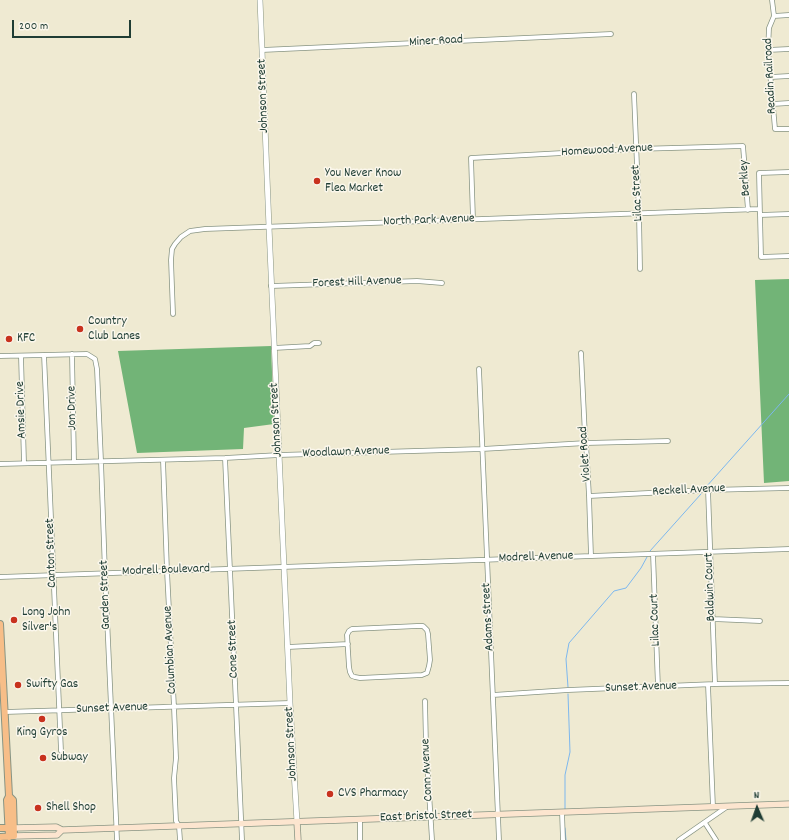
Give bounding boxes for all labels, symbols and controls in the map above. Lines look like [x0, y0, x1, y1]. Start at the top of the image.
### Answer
scale bar [14, 12, 133, 38]
text: 200 m [19, 18, 48, 35]
street label: Miner Road [409, 33, 463, 51]
street label: Readin Railroad [761, 37, 781, 115]
street label: Johnson Street [255, 59, 273, 133]
street label: Homewood Avenue [561, 141, 653, 161]
street label: Berkley [737, 159, 755, 197]
street label: Lilac Street [629, 164, 647, 222]
place label: You Never Know Flea Market [325, 166, 401, 197]
marker: You Never Know Flea Market [312, 176, 322, 186]
street label: North Park Avenue [383, 212, 475, 230]
street label: Forest Hill Avenue [312, 274, 402, 292]
place label: Country Club Lanes [88, 314, 140, 345]
marker: Country Club Lanes [75, 324, 85, 334]
place label: KFC [17, 331, 35, 347]
marker: KFC [4, 334, 14, 344]
street label: Amsie Drive [13, 381, 31, 439]
street label: Johnson Street [267, 382, 287, 458]
street label: Jon Drive [65, 386, 81, 430]
street label: Violet Road [576, 426, 596, 482]
street label: Woodlawn Avenue [302, 444, 390, 462]
street label: Reckell Avenue [652, 481, 726, 501]
street label: Canton Street [43, 518, 61, 588]
street label: Modrell Avenue [498, 549, 574, 567]
street label: Baldwin Court [702, 552, 720, 622]
street label: Garden Street [97, 560, 115, 630]
street label: Modrell Boulevard [122, 562, 210, 580]
street label: Adams Street [479, 583, 499, 651]
street label: Lilac Court [647, 593, 665, 647]
place label: Long John Silver's [22, 605, 70, 636]
street label: Columbian Avenue [161, 605, 181, 695]
marker: Long John Silver's [9, 615, 19, 625]
street label: Cone Street [225, 619, 243, 679]
place label: Swifty Gas [26, 677, 78, 693]
street label: Sunset Avenue [605, 679, 677, 697]
marker: Swifty Gas [13, 680, 23, 690]
street label: Sunset Avenue [76, 700, 148, 718]
street label: Johnson Street [282, 706, 302, 782]
marker: King Gyros [37, 714, 47, 724]
place label: King Gyros [17, 725, 67, 741]
street label: Conn Avenue [419, 738, 437, 802]
place label: Subway [51, 750, 88, 766]
marker: Subway [38, 753, 48, 763]
place label: CVS Pharmacy [338, 786, 408, 802]
north arrow [737, 788, 777, 828]
text: N [754, 788, 760, 804]
marker: CVS Pharmacy [325, 789, 335, 799]
place label: Shell Shop [46, 800, 96, 816]
marker: Shell Shop [33, 803, 43, 813]
street label: East Bristol Street [380, 808, 472, 826]

